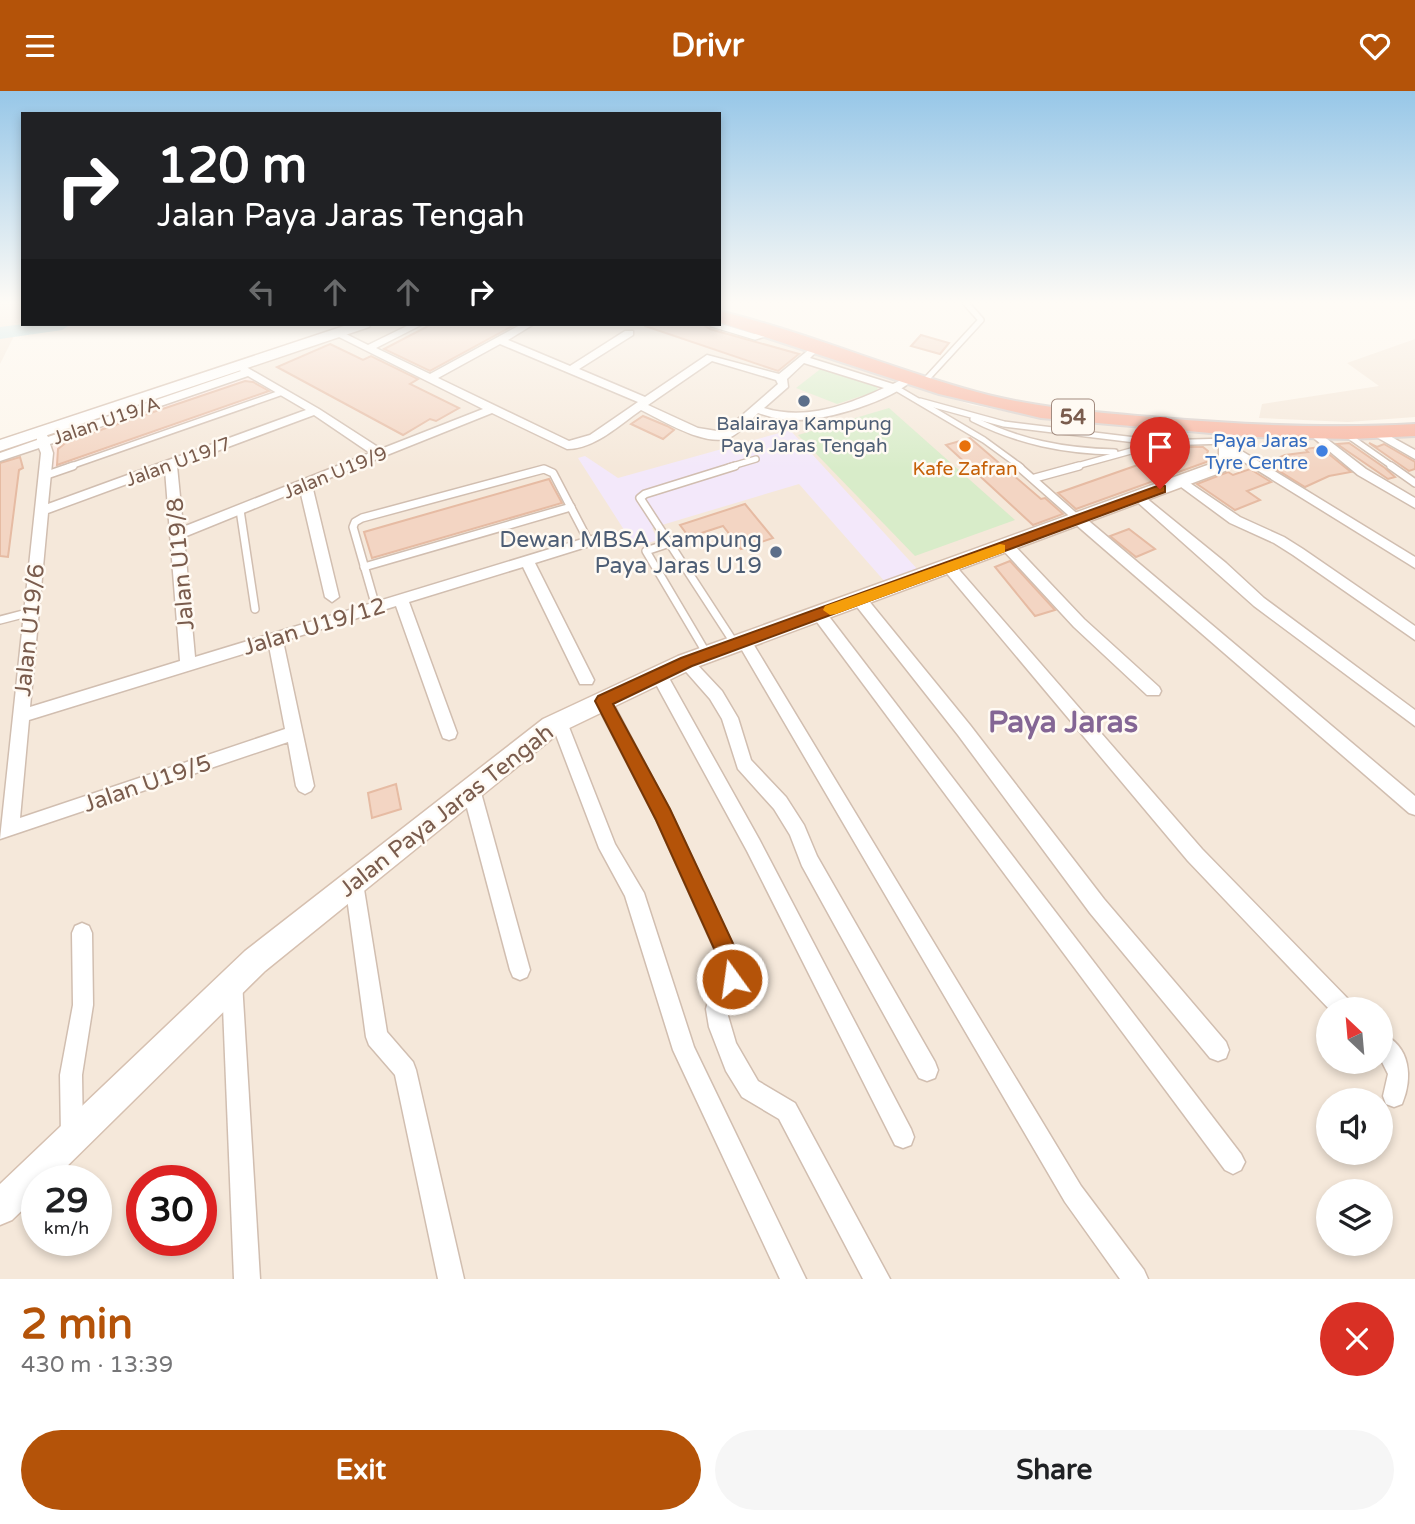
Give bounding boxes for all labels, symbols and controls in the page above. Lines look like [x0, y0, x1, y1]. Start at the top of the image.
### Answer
icon: menu [21, 27, 59, 65]
text: Drivr [671, 27, 744, 65]
icon: heart [1356, 27, 1394, 65]
text: 120 m [157, 137, 307, 196]
icon: right [42, 140, 133, 231]
text: Jalan Paya Jaras Tengah [157, 197, 525, 235]
icon: left [243, 273, 281, 311]
icon: ahead [316, 273, 354, 311]
icon: ahead [389, 273, 427, 311]
icon: right [462, 273, 500, 311]
street label: Jalan U19/A [50, 392, 163, 450]
marker: Balairaya Kampung Paya Jaras Tengah [796, 393, 812, 409]
road number: 54 [1052, 399, 1094, 435]
place label: Balairaya Kampung Paya Jaras Tengah [716, 413, 892, 457]
pin [1130, 417, 1190, 489]
icon: arrive [1141, 428, 1179, 466]
place label: Paya Jaras Tyre Centre [1205, 430, 1308, 474]
street label: Jalan U19/7 [123, 433, 234, 491]
marker: Kafe Zafran [957, 438, 973, 454]
street label: Jalan U19/9 [280, 442, 391, 504]
marker: Paya Jaras Tyre Centre [1314, 443, 1330, 459]
place label: Kafe Zafran [913, 458, 1017, 480]
street label: Jalan U19/8 [161, 497, 201, 631]
place label: Dewan MBSA Kampung Paya Jaras U19 [499, 526, 762, 580]
marker: Dewan MBSA Kampung Paya Jaras U19 [768, 544, 784, 560]
street label: Jalan U19/6 [9, 562, 51, 698]
street label: Jalan U19/12 [240, 592, 389, 662]
district label: Paya Jaras [988, 704, 1138, 741]
street label: Jalan Paya Jaras Tengah [334, 718, 559, 903]
street label: Jalan U19/5 [80, 749, 215, 819]
position arrow [695, 942, 769, 1016]
north arrow [1316, 997, 1393, 1075]
map controls [1316, 997, 1393, 1256]
button: sound [1316, 1088, 1393, 1165]
speed limit sign: 30 [126, 1165, 217, 1256]
button: layers [1316, 1179, 1393, 1256]
text: 29 [45, 1180, 88, 1222]
text: km/h [44, 1217, 89, 1239]
text: 2 min [21, 1299, 133, 1350]
button: close [1320, 1302, 1394, 1376]
text: 430 m · 13:39 [21, 1351, 173, 1379]
button: Exit [21, 1430, 701, 1510]
button: Share [715, 1430, 1394, 1510]

